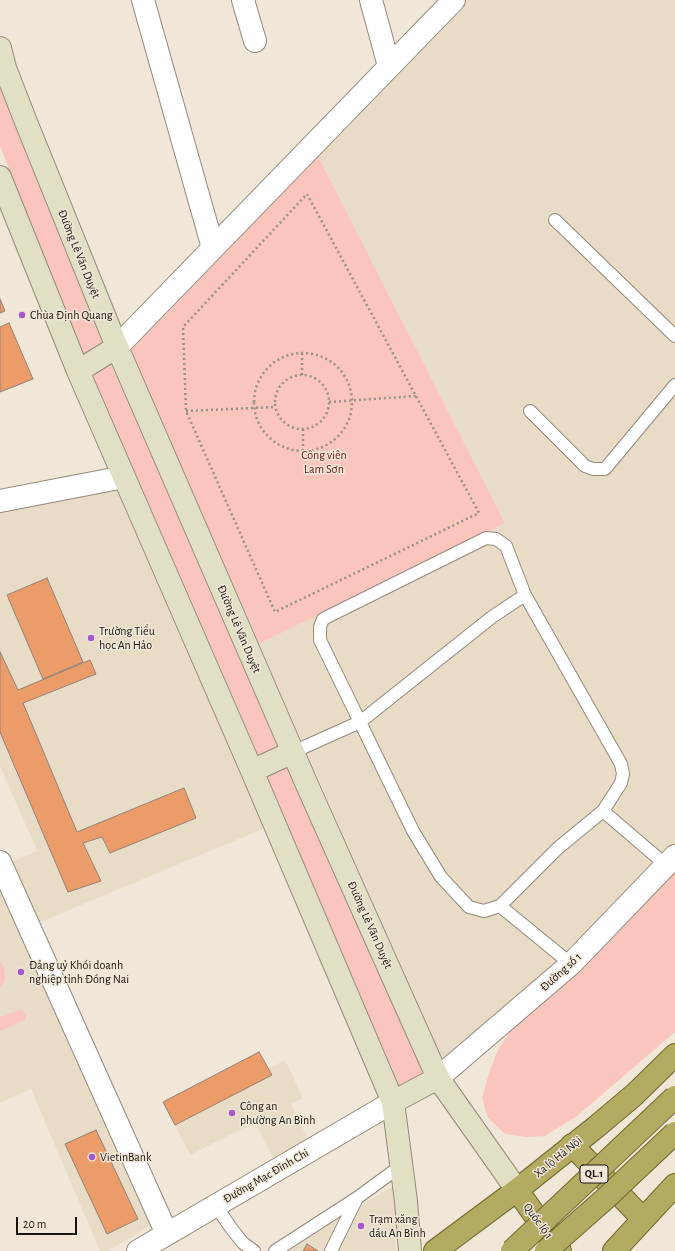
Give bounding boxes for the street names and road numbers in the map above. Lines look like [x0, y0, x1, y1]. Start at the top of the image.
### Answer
street label: Đường Lê Văn Duyệt [55, 208, 103, 300]
street label: Đường Lê Văn Duyệt [214, 583, 264, 675]
street label: Đường Lê Văn Duyệt [344, 879, 396, 971]
street label: Đường số 1 [537, 950, 585, 994]
street label: Xa lộ Hà Nội [531, 1133, 585, 1181]
street label: Đường Mạc Đĩnh Chi [221, 1146, 311, 1206]
road number: QL.1 [580, 1165, 608, 1183]
street label: Quốc lộ 1 [520, 1200, 556, 1242]

